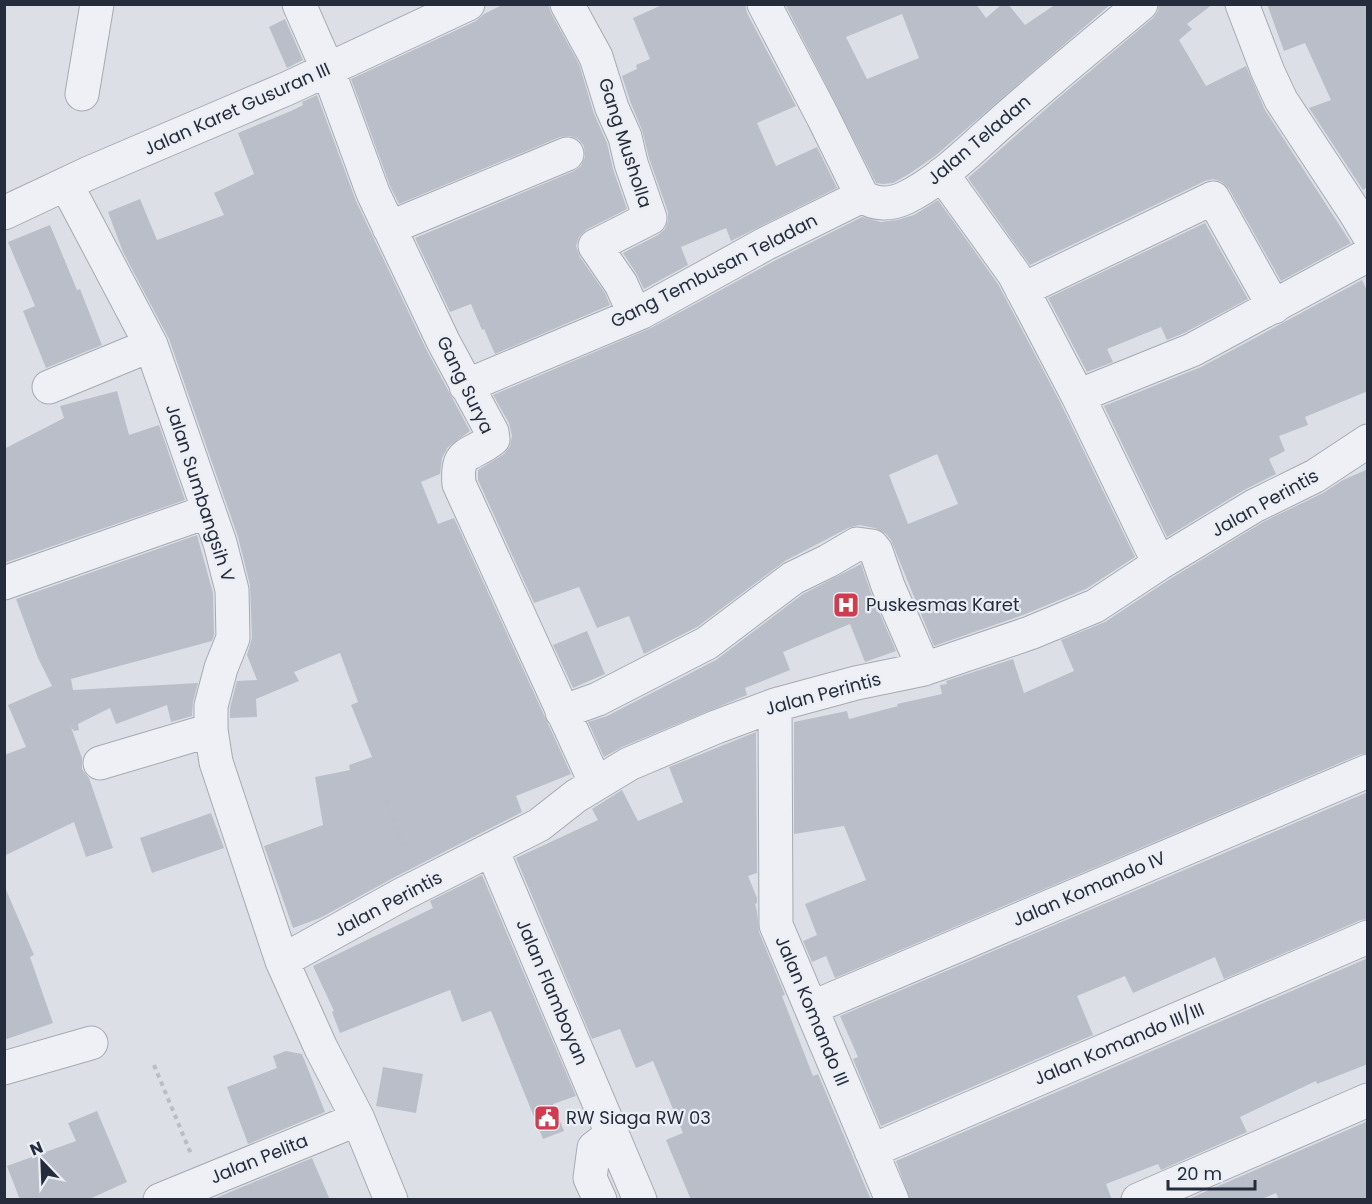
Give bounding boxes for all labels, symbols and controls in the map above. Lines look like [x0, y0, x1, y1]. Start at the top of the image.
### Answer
street label: Jalan Karet Gusuran III [140, 56, 334, 161]
street label: Gang Musholla [593, 75, 658, 211]
street label: Jalan Teladan [922, 89, 1036, 190]
street label: Gang Tembusan Teladan [606, 207, 821, 334]
street label: Gang Surya [431, 332, 500, 438]
street label: Jalan Sumbangsih V [160, 401, 241, 585]
street label: Jalan Perintis [1207, 463, 1323, 542]
hospital icon: Puskesmas Karet [831, 590, 861, 620]
place label: Puskesmas Karet [866, 592, 1019, 617]
street label: Jalan Perintis [762, 666, 884, 721]
street label: Jalan Komando IV [1008, 845, 1169, 932]
street label: Jalan Perintis [329, 865, 446, 943]
street label: Jalan Flamboyan [510, 915, 595, 1069]
street label: Jalan Komando III [770, 932, 855, 1090]
street label: Jalan Komando III/III [1030, 996, 1208, 1091]
public building icon: RW Siaga RW 03 [532, 1103, 562, 1133]
place label: RW Siaga RW 03 [566, 1105, 711, 1130]
street label: Jalan Pelita [206, 1128, 312, 1190]
north arrow [12, 1132, 72, 1192]
text: N [26, 1136, 46, 1162]
scale bar [1168, 1153, 1255, 1191]
text: 20 m [1177, 1161, 1222, 1186]

